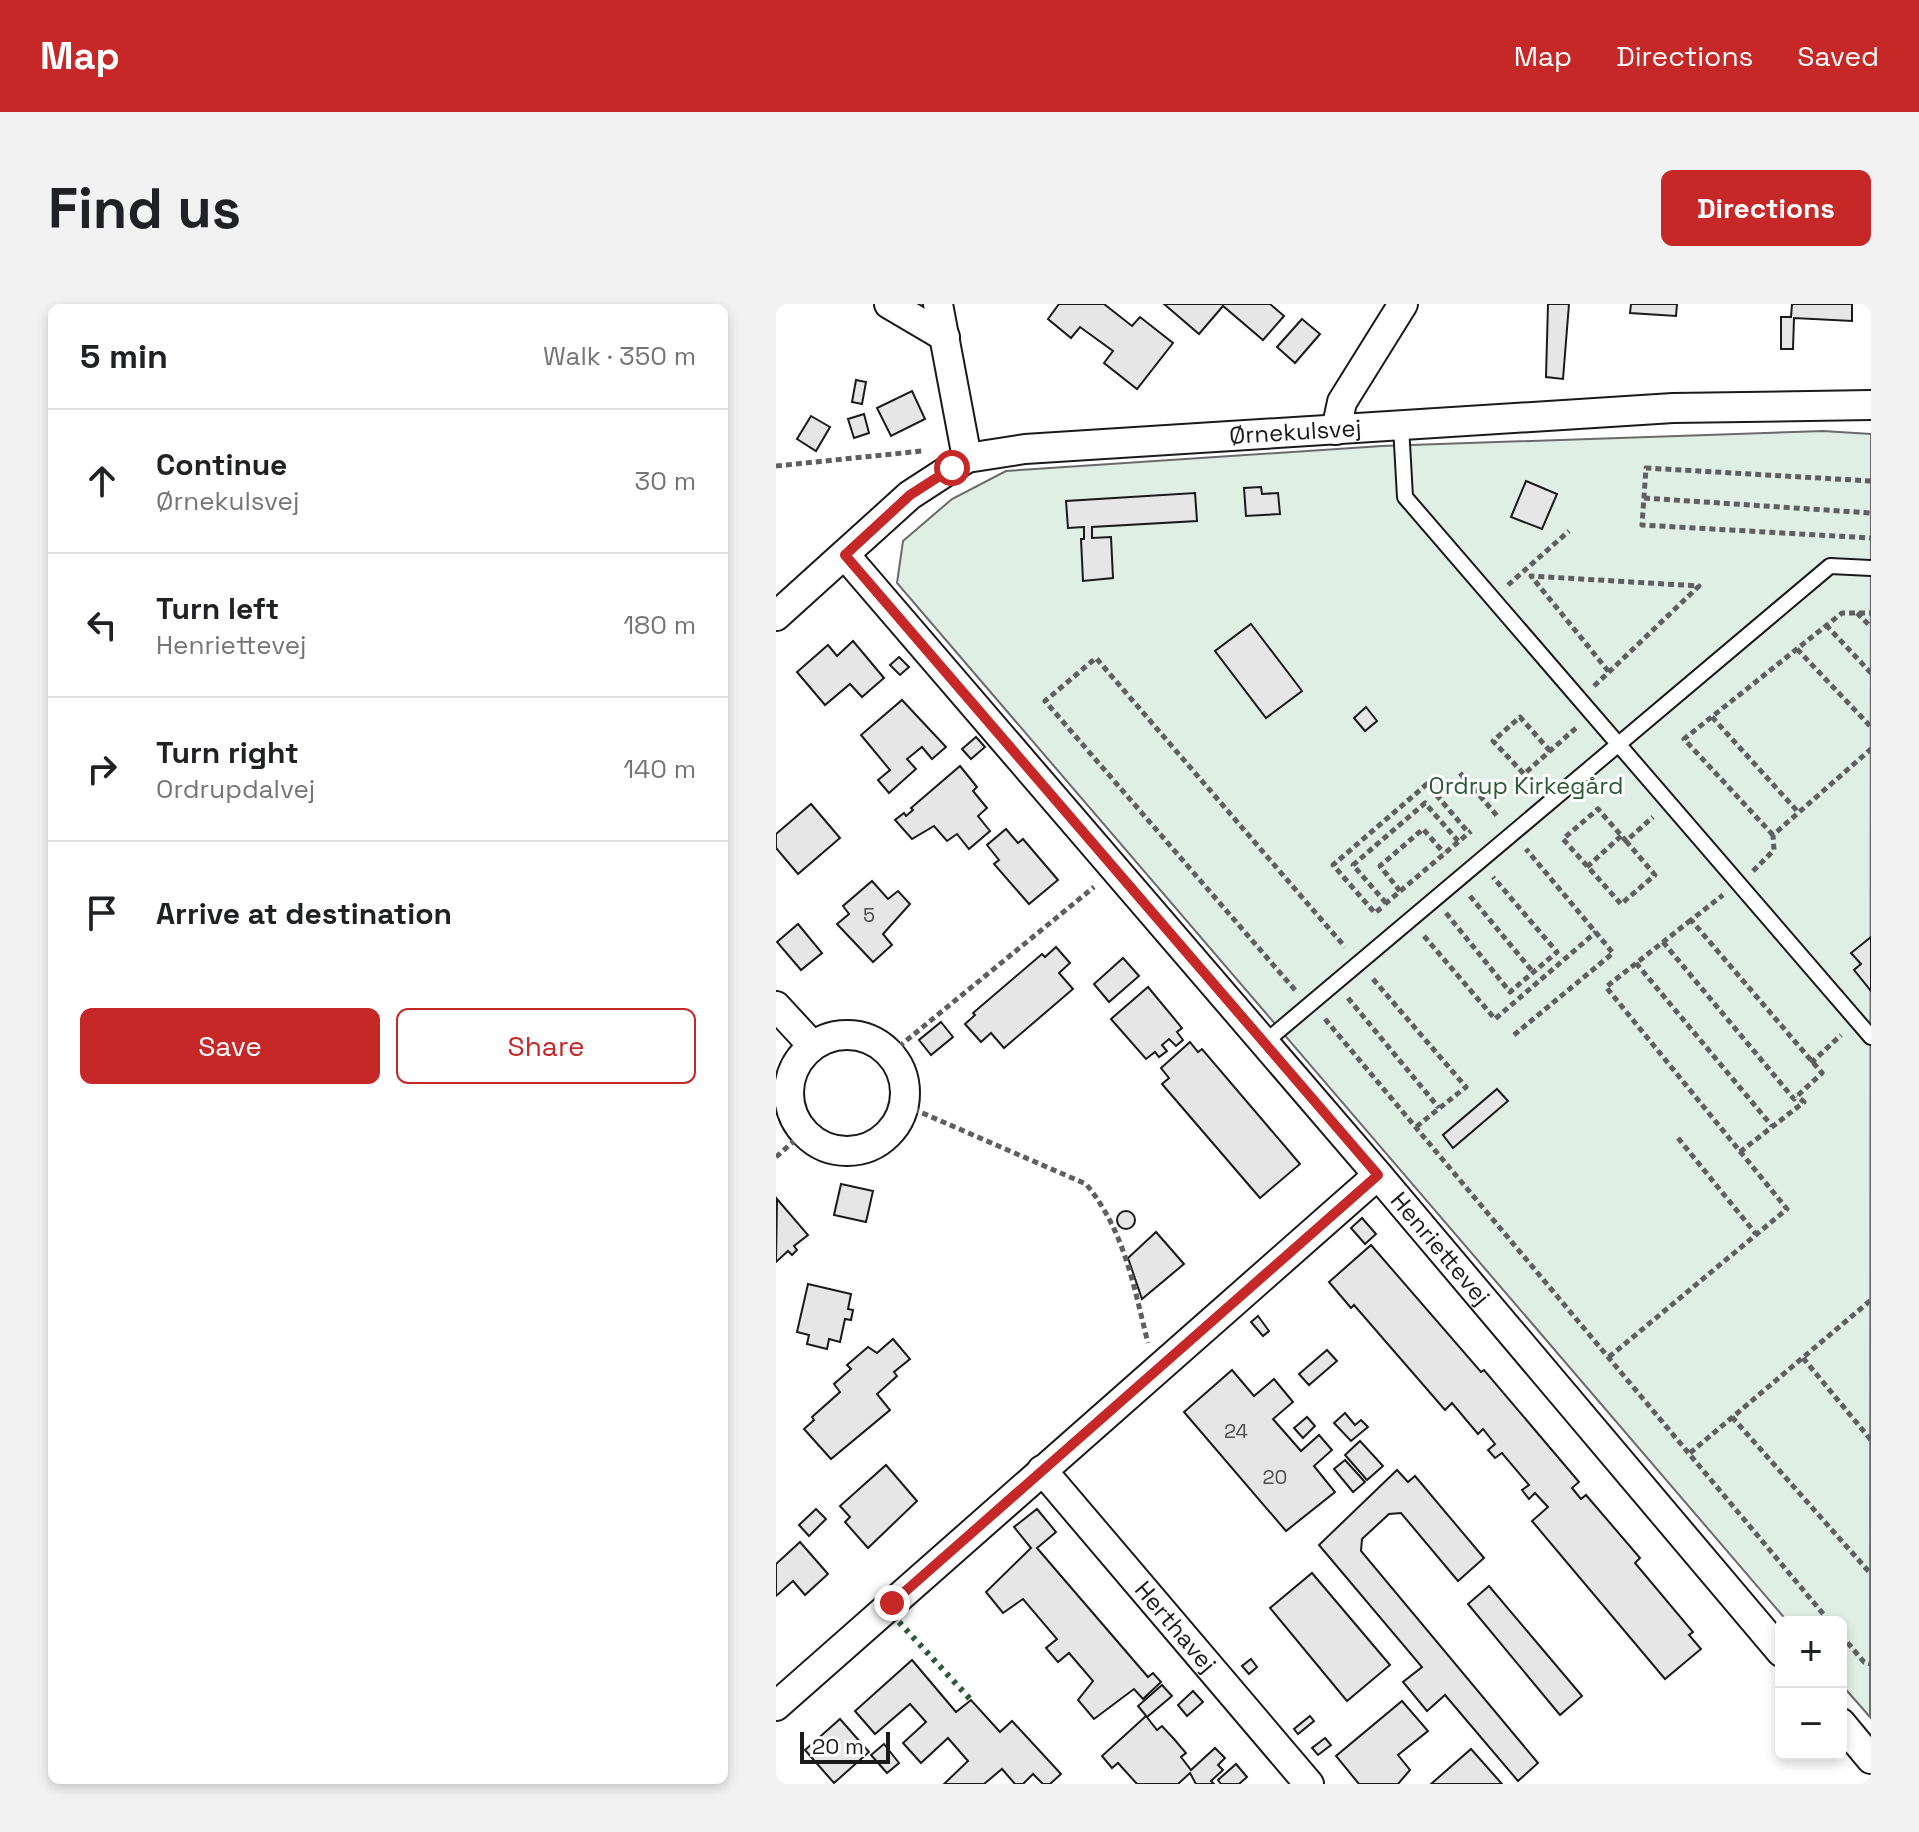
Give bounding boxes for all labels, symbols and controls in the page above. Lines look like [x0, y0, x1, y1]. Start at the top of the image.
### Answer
text: Map [40, 32, 120, 80]
text: Map [1514, 38, 1572, 74]
text: Directions [1616, 38, 1753, 74]
text: Saved [1797, 38, 1879, 74]
button: Directions [1661, 170, 1871, 246]
text: Find us [48, 173, 241, 244]
text: 5 min [80, 335, 168, 378]
text: Walk · 350 m [543, 339, 696, 373]
street label: Ørnekulsvej [1228, 412, 1362, 451]
text: Continue [156, 445, 287, 484]
route start [934, 450, 970, 486]
icon: ahead [80, 459, 124, 503]
text: 30 m [635, 464, 696, 498]
text: Ørnekulsvej [156, 484, 299, 518]
text: Turn left [156, 589, 279, 628]
icon: left [80, 603, 124, 647]
text: 180 m [623, 608, 696, 642]
text: Henriettevej [156, 628, 306, 662]
text: Turn right [156, 733, 299, 772]
icon: right [80, 747, 124, 791]
text: 140 m [623, 752, 696, 786]
park label: Ordrup Kirkegård [1429, 770, 1623, 801]
text: Ordrupdalvej [156, 772, 315, 806]
icon: arrive [80, 891, 124, 935]
text: Arrive at destination [156, 894, 452, 933]
house number: 5 [863, 902, 875, 928]
button: Save [80, 1008, 380, 1084]
button: Share [396, 1008, 696, 1084]
street label: Henriettevej [1384, 1185, 1497, 1311]
house number: 24 [1224, 1418, 1248, 1444]
house number: 20 [1263, 1464, 1287, 1490]
street label: Herthavej [1128, 1574, 1223, 1679]
route end [874, 1585, 910, 1621]
map controls [1775, 1616, 1847, 1760]
button: + [1775, 1616, 1847, 1688]
button: − [1775, 1688, 1847, 1760]
scale bar [800, 1728, 890, 1764]
text: 20 m [812, 1732, 864, 1760]

